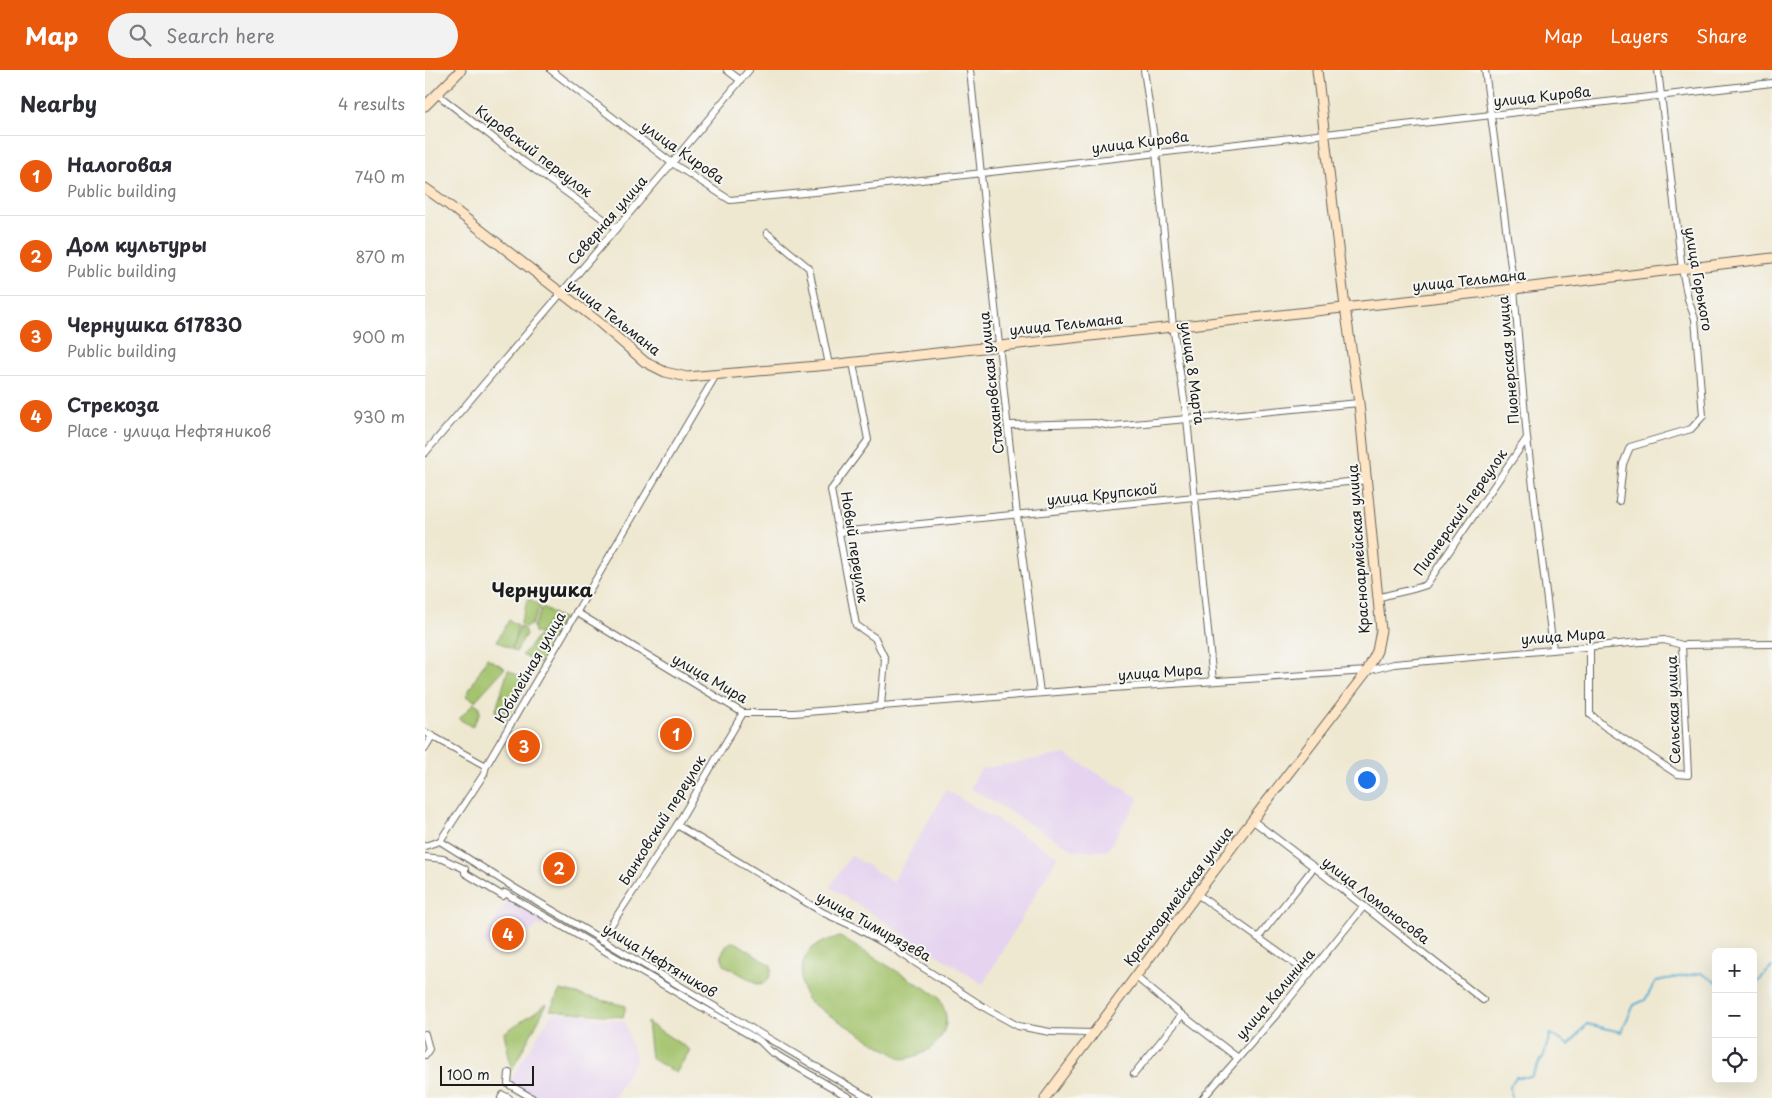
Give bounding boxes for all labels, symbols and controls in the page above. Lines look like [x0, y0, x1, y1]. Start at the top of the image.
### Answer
search box [108, 13, 458, 58]
text: Map [25, 17, 78, 53]
icon: search [126, 21, 154, 49]
text: Search here [166, 21, 275, 49]
text: Map [1544, 22, 1583, 49]
text: Layers [1611, 22, 1668, 49]
text: Share [1696, 22, 1747, 49]
street label: улица Кирова [1492, 80, 1592, 112]
text: Nearby [20, 87, 97, 119]
text: 4 results [338, 91, 405, 115]
street label: Кировский переулок [471, 100, 597, 202]
street label: улица Кирова [637, 115, 729, 189]
street label: улица Кирова [1090, 126, 1190, 158]
text: Налоговая [67, 150, 172, 178]
text: 1 [32, 164, 40, 188]
text: 740 m [355, 164, 405, 188]
street label: Северная улица [562, 170, 652, 269]
text: Public building [67, 178, 177, 202]
street label: улица Горького [1680, 225, 1719, 333]
text: Дом культуры [67, 230, 207, 258]
text: 2 [30, 244, 42, 268]
text: 870 m [356, 244, 405, 268]
text: Public building [67, 258, 177, 282]
street label: улица Тельмана [1411, 264, 1527, 296]
street label: улица Тельмана [563, 274, 665, 360]
street label: Пионерская улица [1492, 295, 1524, 425]
street label: улица Тельмана [1008, 308, 1124, 340]
text: Чернушка 617830 [67, 310, 242, 338]
street label: Стахановская улица [973, 311, 1009, 455]
street label: улица 8 Марта [1175, 320, 1211, 426]
text: 3 [31, 324, 41, 348]
text: 900 m [352, 324, 405, 348]
text: Public building [67, 338, 177, 362]
text: Стрекоза [67, 390, 159, 418]
text: 4 [31, 404, 41, 428]
text: 930 m [353, 404, 405, 428]
text: Place · улица Нефтяников [67, 418, 271, 442]
street label: Пионерский переулок [1408, 444, 1512, 580]
street label: Красноармейская улица [1342, 463, 1374, 634]
street label: улица Крупской [1046, 478, 1158, 510]
street label: Новый переулок [836, 490, 874, 605]
district label: Чернушка [491, 575, 593, 603]
street label: Юбилейная улица [489, 607, 571, 727]
street label: улица Мира [1520, 623, 1606, 649]
street label: улица Мира [668, 648, 752, 708]
street label: Сельская улица [1661, 655, 1685, 765]
street label: улица Мира [1117, 659, 1203, 685]
pin: 1 [660, 715, 692, 753]
pin: 3 [508, 727, 540, 765]
street label: Банковский переулок [613, 750, 711, 889]
your location [1354, 767, 1380, 793]
street label: Красноармейская улица [1118, 822, 1238, 970]
pin: 2 [543, 849, 575, 887]
street label: улица Ломоносова [1318, 851, 1435, 949]
street label: улица Тимирязева [813, 886, 935, 966]
pin: 4 [492, 915, 524, 953]
street label: улица Нефтяников [599, 918, 721, 1002]
street label: улица Калинина [1231, 944, 1320, 1044]
map controls [1712, 948, 1757, 1083]
button: + [1712, 948, 1757, 993]
button: − [1712, 993, 1757, 1038]
button: locate [1712, 1038, 1757, 1083]
scale bar [440, 1063, 534, 1086]
text: 100 m [447, 1064, 490, 1085]

